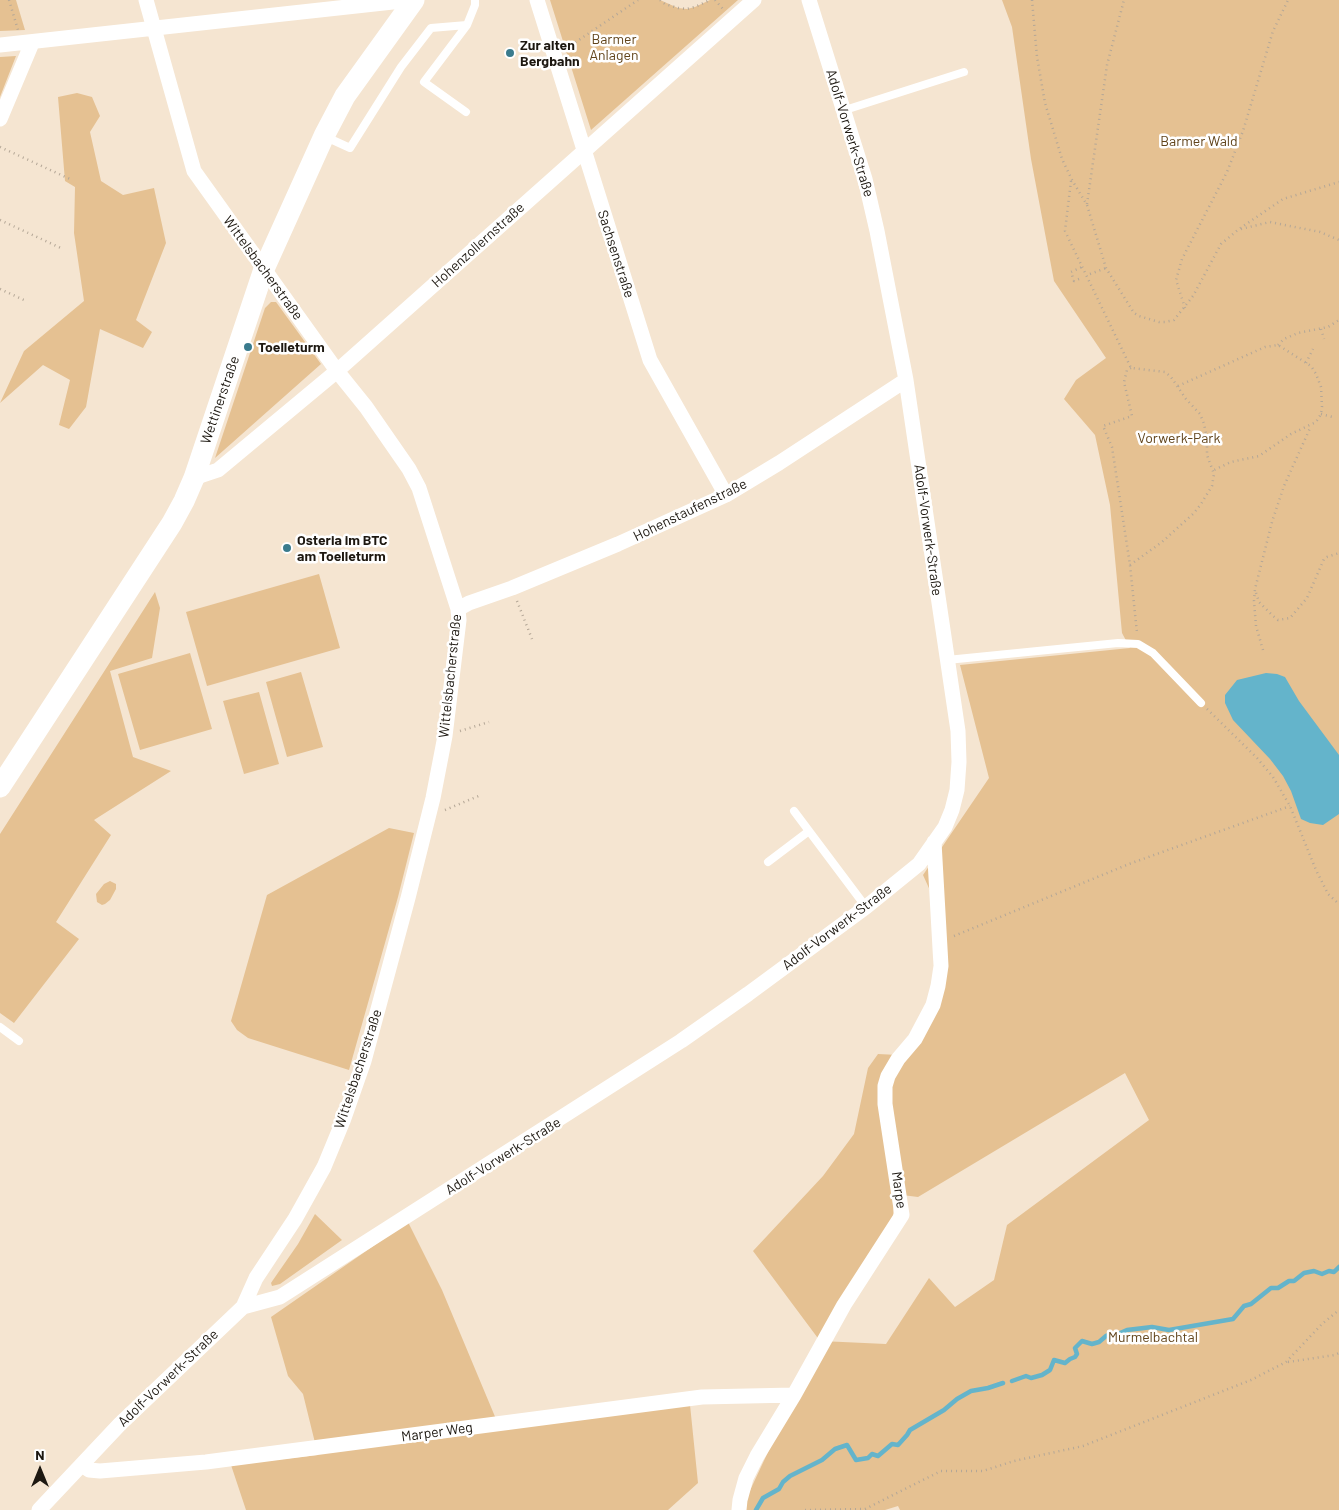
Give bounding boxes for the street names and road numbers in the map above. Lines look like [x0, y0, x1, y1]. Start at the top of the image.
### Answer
street label: Adolf-Vorwerk-Straße [823, 67, 877, 199]
street label: Hohenzollernstraße [428, 199, 528, 291]
street label: Sachsenstraße [594, 208, 638, 300]
street label: Wittelsbacherstraße [220, 213, 306, 323]
street label: Wettinerstraße [197, 354, 243, 446]
street label: Adolf-Vorwerk-Straße [910, 463, 946, 597]
street label: Hohenstaufenstraße [630, 475, 750, 545]
street label: Wittelsbacherstraße [435, 613, 465, 739]
street label: Adolf-Vorwerk-Straße [779, 880, 895, 974]
street label: Wittelsbacherstraße [331, 1007, 385, 1131]
street label: Adolf-Vorwerk-Straße [442, 1114, 564, 1198]
street label: Marpe [888, 1170, 910, 1210]
street label: Adolf-Vorwerk-Straße [114, 1326, 222, 1430]
street label: Marper Weg [400, 1419, 474, 1445]

